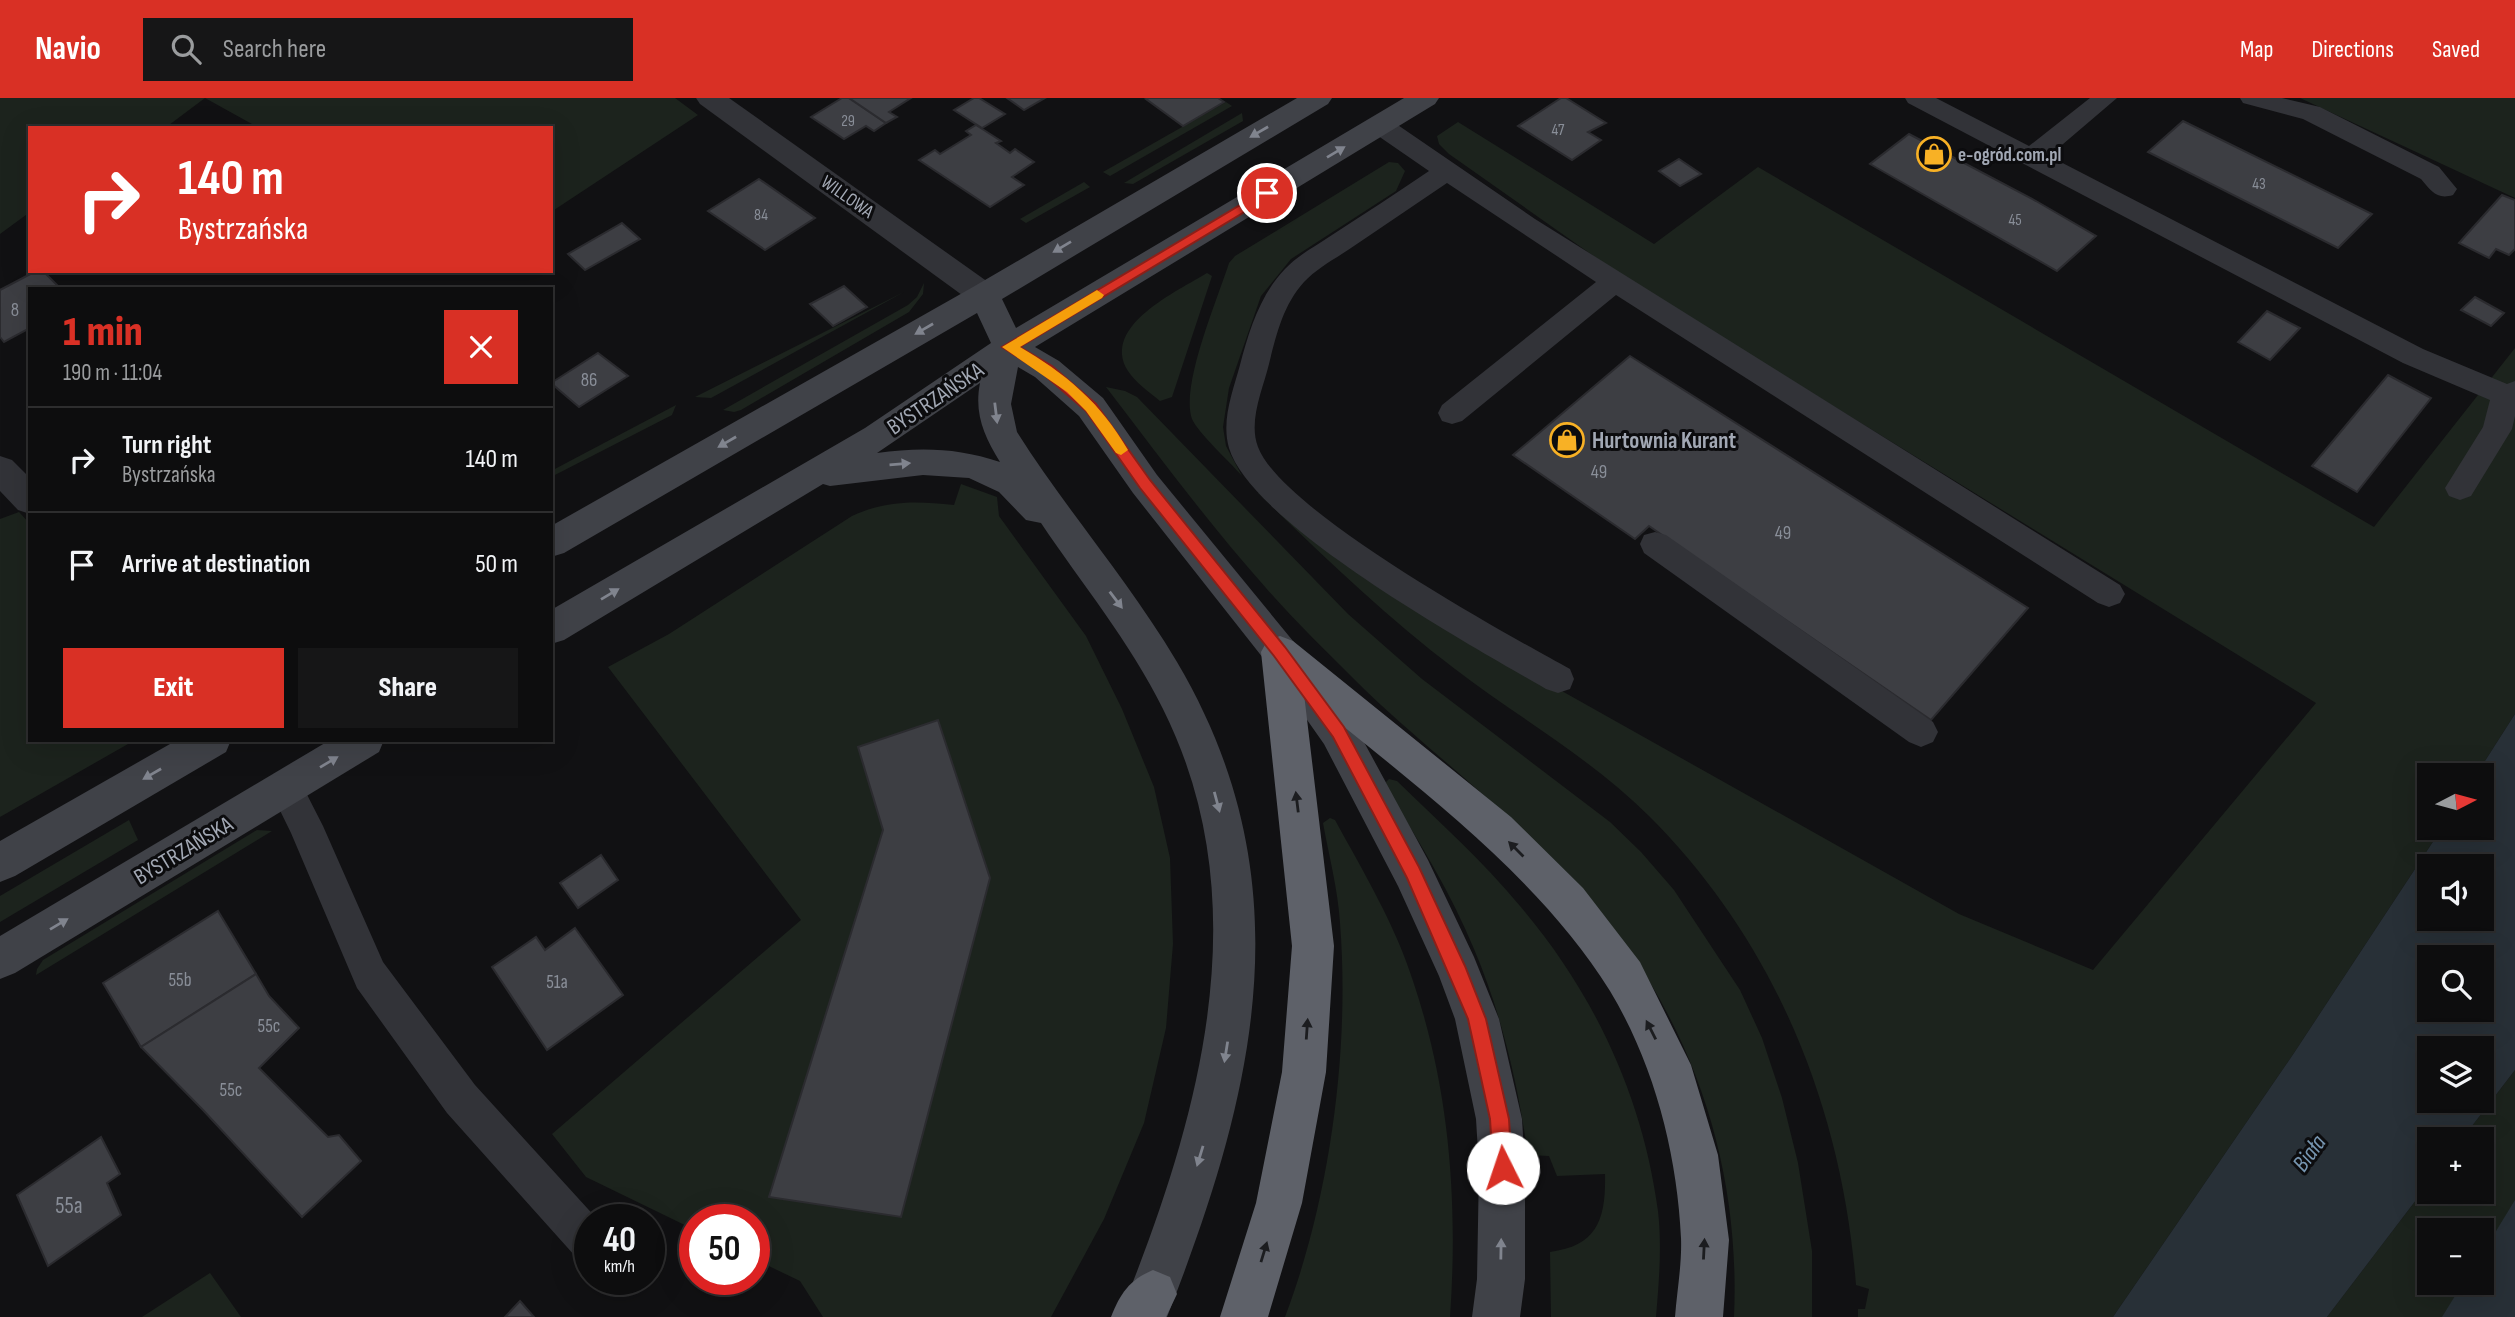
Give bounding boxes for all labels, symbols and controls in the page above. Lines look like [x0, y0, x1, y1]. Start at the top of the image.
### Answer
search box [143, 18, 633, 81]
text: Navio [35, 29, 101, 69]
icon: search [167, 30, 205, 68]
text: Search here [223, 34, 326, 65]
text: Map [2240, 35, 2273, 64]
text: Directions [2311, 35, 2394, 64]
text: Saved [2432, 35, 2480, 64]
house number: 29 [841, 112, 855, 131]
house number: 47 [1552, 121, 1565, 140]
one-way arrow [1249, 126, 1268, 139]
shop icon: e-ogród.com.pl [1915, 135, 1953, 173]
place label: e-ogród.com.pl [1958, 144, 2061, 167]
one-way arrow [1326, 145, 1345, 158]
text: 140 m [178, 150, 284, 209]
icon: right [63, 154, 154, 245]
pin [1237, 163, 1297, 223]
street label: WILLOWA [816, 171, 879, 224]
icon: arrive [1248, 174, 1286, 212]
house number: 43 [2252, 175, 2266, 194]
house number: 84 [754, 206, 768, 225]
text: Bystrzańska [178, 210, 308, 249]
house number: 45 [2008, 211, 2022, 230]
one-way arrow [1053, 241, 1072, 253]
house number: 8 [11, 299, 19, 322]
text: 1 min [63, 307, 143, 358]
button: close [444, 310, 518, 384]
one-way arrow [915, 323, 934, 335]
street label: BYSTRZAŃSKA [882, 356, 989, 441]
text: 190 m · 11:04 [63, 359, 162, 387]
house number: 86 [581, 369, 597, 392]
one-way arrow [990, 402, 1001, 424]
shop icon: Hurtownia Kurant [1548, 421, 1586, 459]
place label: Hurtownia Kurant [1592, 427, 1737, 455]
text: Turn right [122, 430, 211, 461]
one-way arrow [717, 436, 737, 448]
icon: right [63, 441, 101, 479]
text: 140 m [466, 444, 518, 475]
one-way arrow [889, 458, 911, 469]
text: Bystrzańska [122, 461, 216, 489]
house number: 49 [1591, 461, 1607, 484]
house number: 49 [1775, 522, 1791, 545]
icon: arrive [63, 546, 101, 584]
text: Arrive at destination [122, 549, 310, 580]
text: 50 m [475, 549, 518, 580]
one-way arrow [600, 588, 619, 600]
one-way arrow [1109, 591, 1123, 609]
button: Exit [63, 648, 284, 728]
button: Share [298, 648, 518, 728]
one-way arrow [319, 756, 338, 768]
north arrow [2417, 763, 2494, 840]
map controls [2417, 763, 2494, 1295]
one-way arrow [143, 768, 162, 781]
one-way arrow [1292, 791, 1303, 813]
one-way arrow [1212, 792, 1223, 814]
street label: BYSTRZAŃSKA [129, 810, 238, 891]
one-way arrow [1509, 841, 1525, 858]
button: sound [2417, 854, 2494, 931]
one-way arrow [49, 918, 68, 930]
button: search [2417, 945, 2494, 1022]
house number: 55b [168, 969, 192, 992]
house number: 51a [546, 971, 568, 994]
house number: 55c [258, 1015, 280, 1038]
one-way arrow [1302, 1018, 1313, 1040]
one-way arrow [1646, 1020, 1657, 1040]
button: layers [2417, 1036, 2494, 1113]
one-way arrow [1220, 1041, 1231, 1063]
house number: 55c [220, 1079, 242, 1102]
button: + [2417, 1127, 2494, 1204]
water label: Biała [2286, 1129, 2333, 1177]
position arrow [1466, 1131, 1540, 1205]
one-way arrow [1195, 1146, 1205, 1167]
house number: 55a [55, 1192, 83, 1220]
speed limit sign: 50 [679, 1204, 770, 1295]
button: − [2417, 1218, 2494, 1295]
text: 40 [603, 1219, 636, 1262]
one-way arrow [1496, 1238, 1507, 1260]
one-way arrow [1699, 1238, 1710, 1260]
one-way arrow [1259, 1241, 1269, 1262]
text: km/h [604, 1256, 635, 1277]

